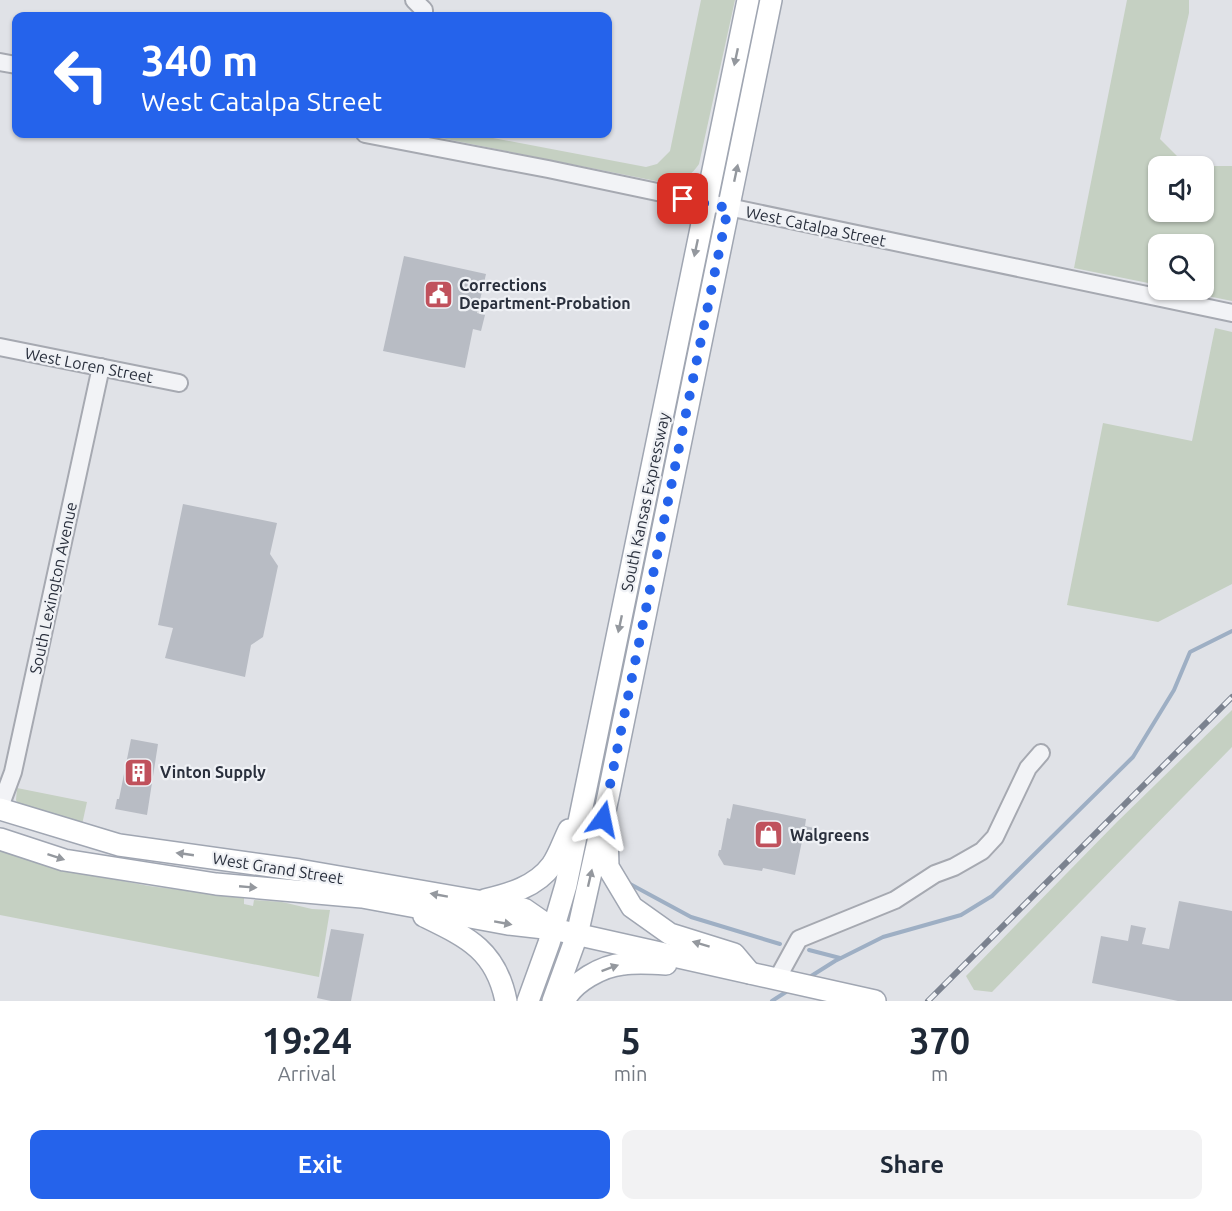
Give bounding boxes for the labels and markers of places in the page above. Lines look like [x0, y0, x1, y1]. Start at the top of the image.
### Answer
pin [657, 173, 708, 224]
place label: Corrections Department-Probation [459, 276, 631, 312]
public building icon: Corrections Department-Probation [422, 278, 454, 310]
building icon: Vinton Supply [123, 756, 155, 788]
place label: Vinton Supply [160, 763, 266, 781]
shop icon: Walgreens [753, 819, 785, 851]
place label: Walgreens [790, 826, 869, 844]

